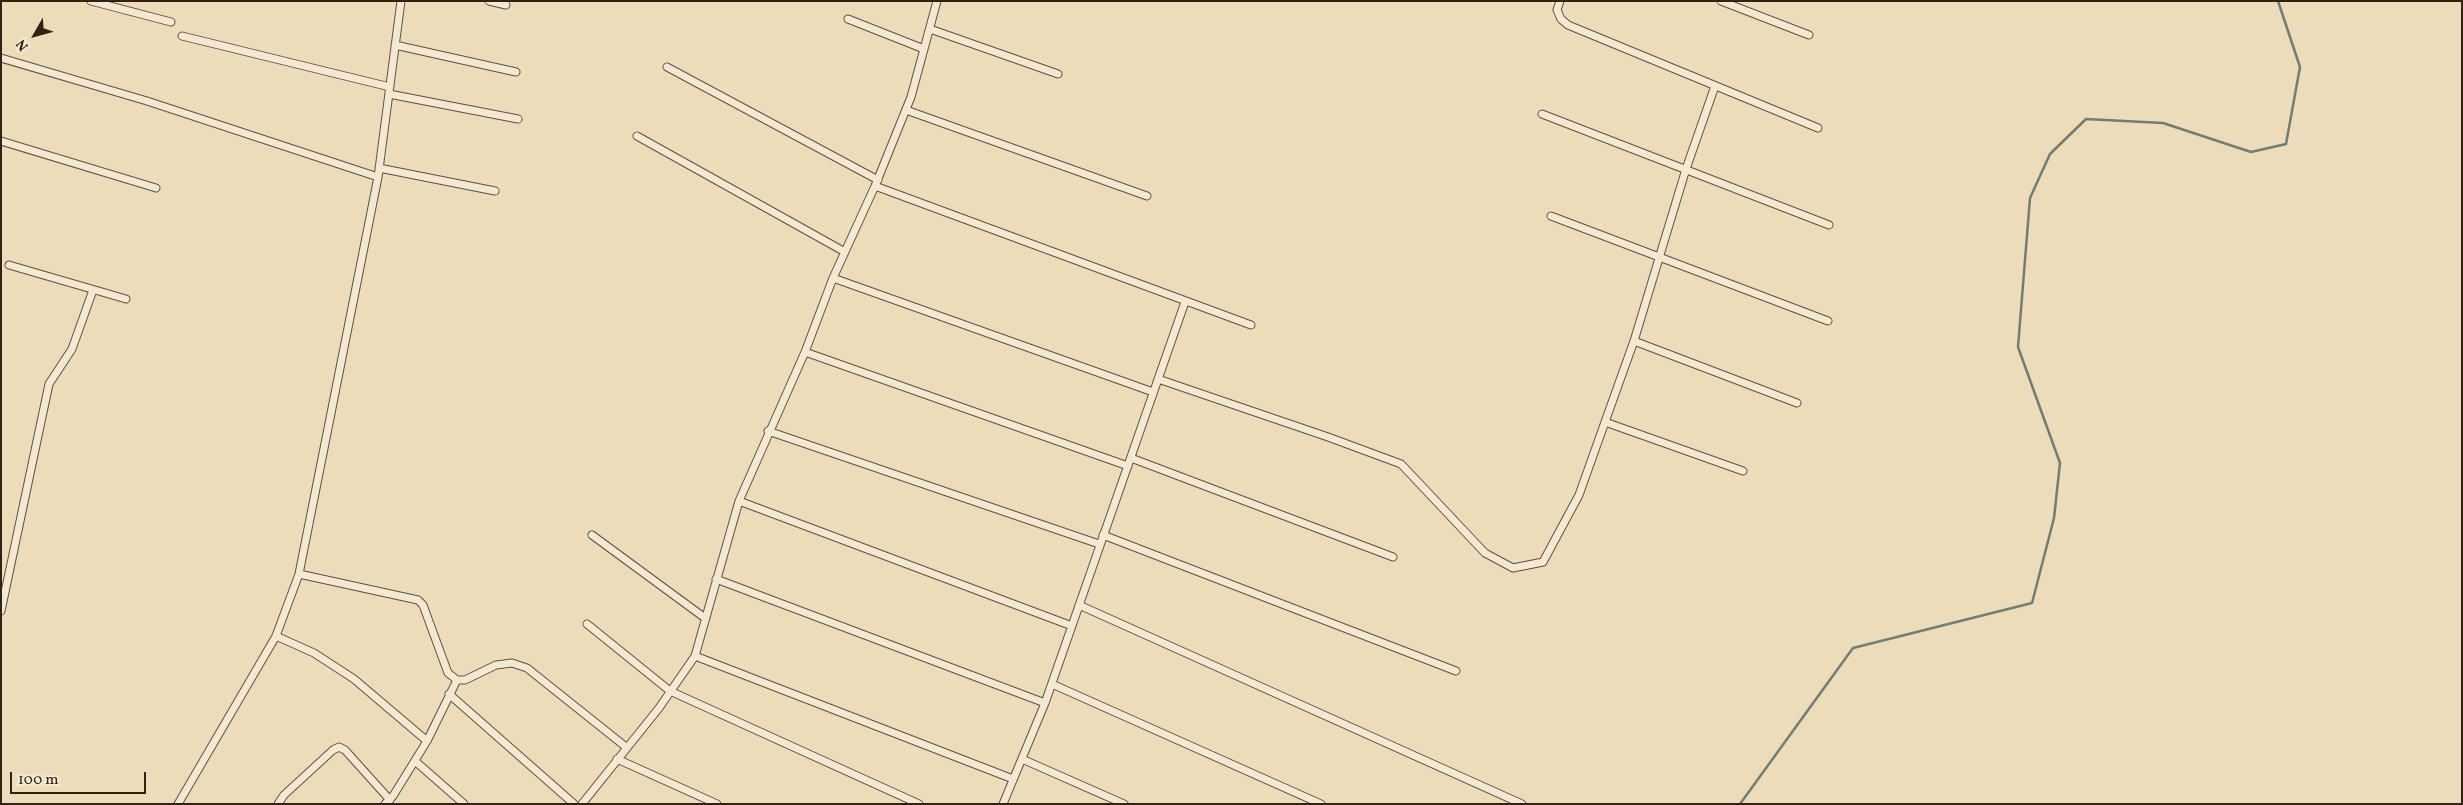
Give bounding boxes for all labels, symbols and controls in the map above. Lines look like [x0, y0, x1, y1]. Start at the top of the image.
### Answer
north arrow [10, 10, 60, 60]
text: N [12, 35, 33, 54]
scale bar [12, 762, 149, 794]
text: 100 m [18, 770, 58, 791]

